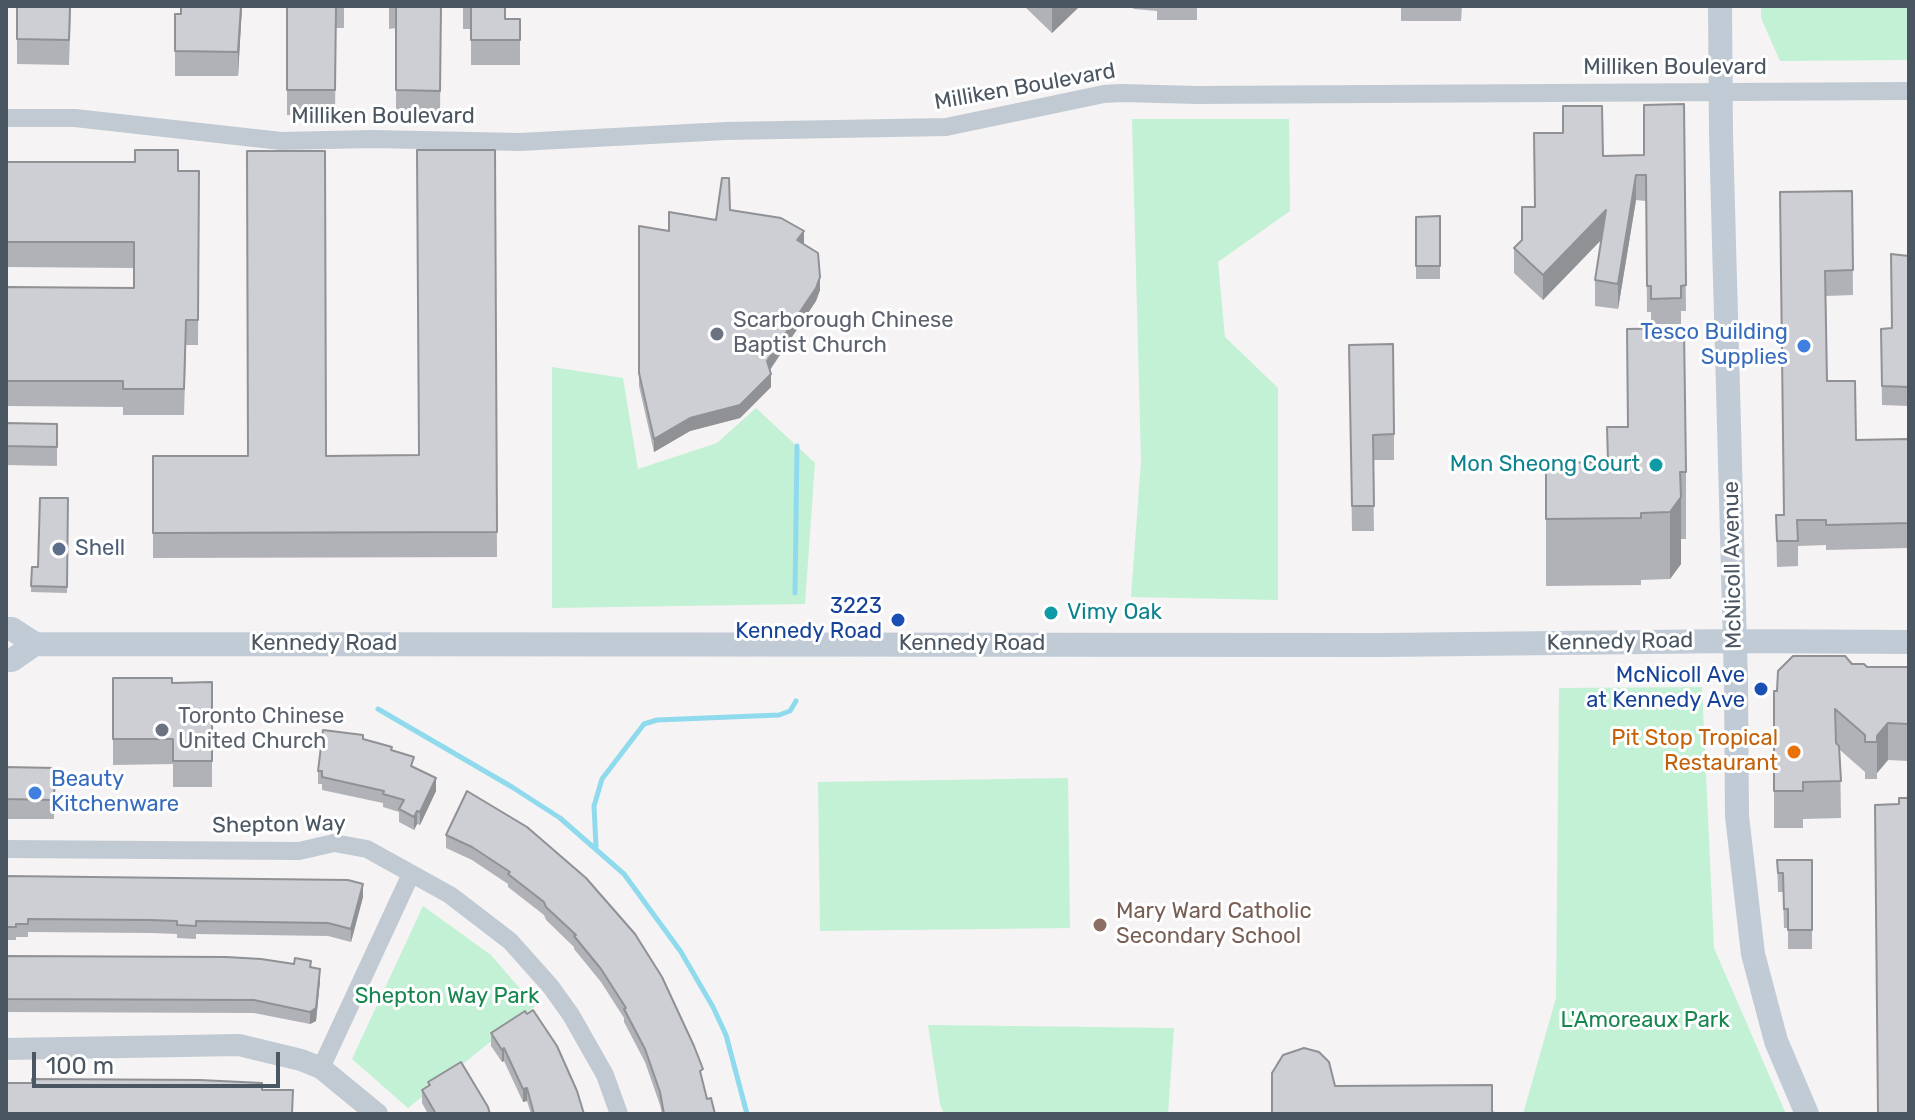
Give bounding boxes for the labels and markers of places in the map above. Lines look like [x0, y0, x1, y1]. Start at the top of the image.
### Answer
place label: Scarborough Chinese Baptist Church [733, 308, 954, 360]
place label: Tesco Building Supplies [1640, 320, 1788, 372]
marker: Scarborough Chinese Baptist Church [708, 325, 726, 343]
marker: Tesco Building Supplies [1795, 337, 1813, 355]
place label: Mon Sheong Court [1450, 452, 1640, 478]
marker: Mon Sheong Court [1647, 456, 1665, 474]
place label: Shell [75, 536, 125, 562]
marker: Shell [50, 540, 68, 558]
place label: 3223 Kennedy Road [735, 594, 882, 646]
place label: Vimy Oak [1067, 600, 1162, 626]
marker: Vimy Oak [1042, 604, 1060, 622]
marker: 3223 Kennedy Road [889, 611, 907, 629]
place label: McNicoll Ave at Kennedy Ave [1586, 663, 1745, 714]
marker: McNicoll Ave at Kennedy Ave [1752, 680, 1770, 698]
place label: Toronto Chinese United Church [178, 704, 344, 756]
marker: Toronto Chinese United Church [153, 721, 171, 739]
place label: Pit Stop Tropical Restaurant [1611, 726, 1778, 778]
marker: Pit Stop Tropical Restaurant [1785, 743, 1803, 761]
place label: Beauty Kitchenware [51, 767, 179, 818]
marker: Beauty Kitchenware [26, 784, 44, 802]
place label: Mary Ward Catholic Secondary School [1116, 899, 1312, 950]
marker: Mary Ward Catholic Secondary School [1091, 916, 1109, 934]

